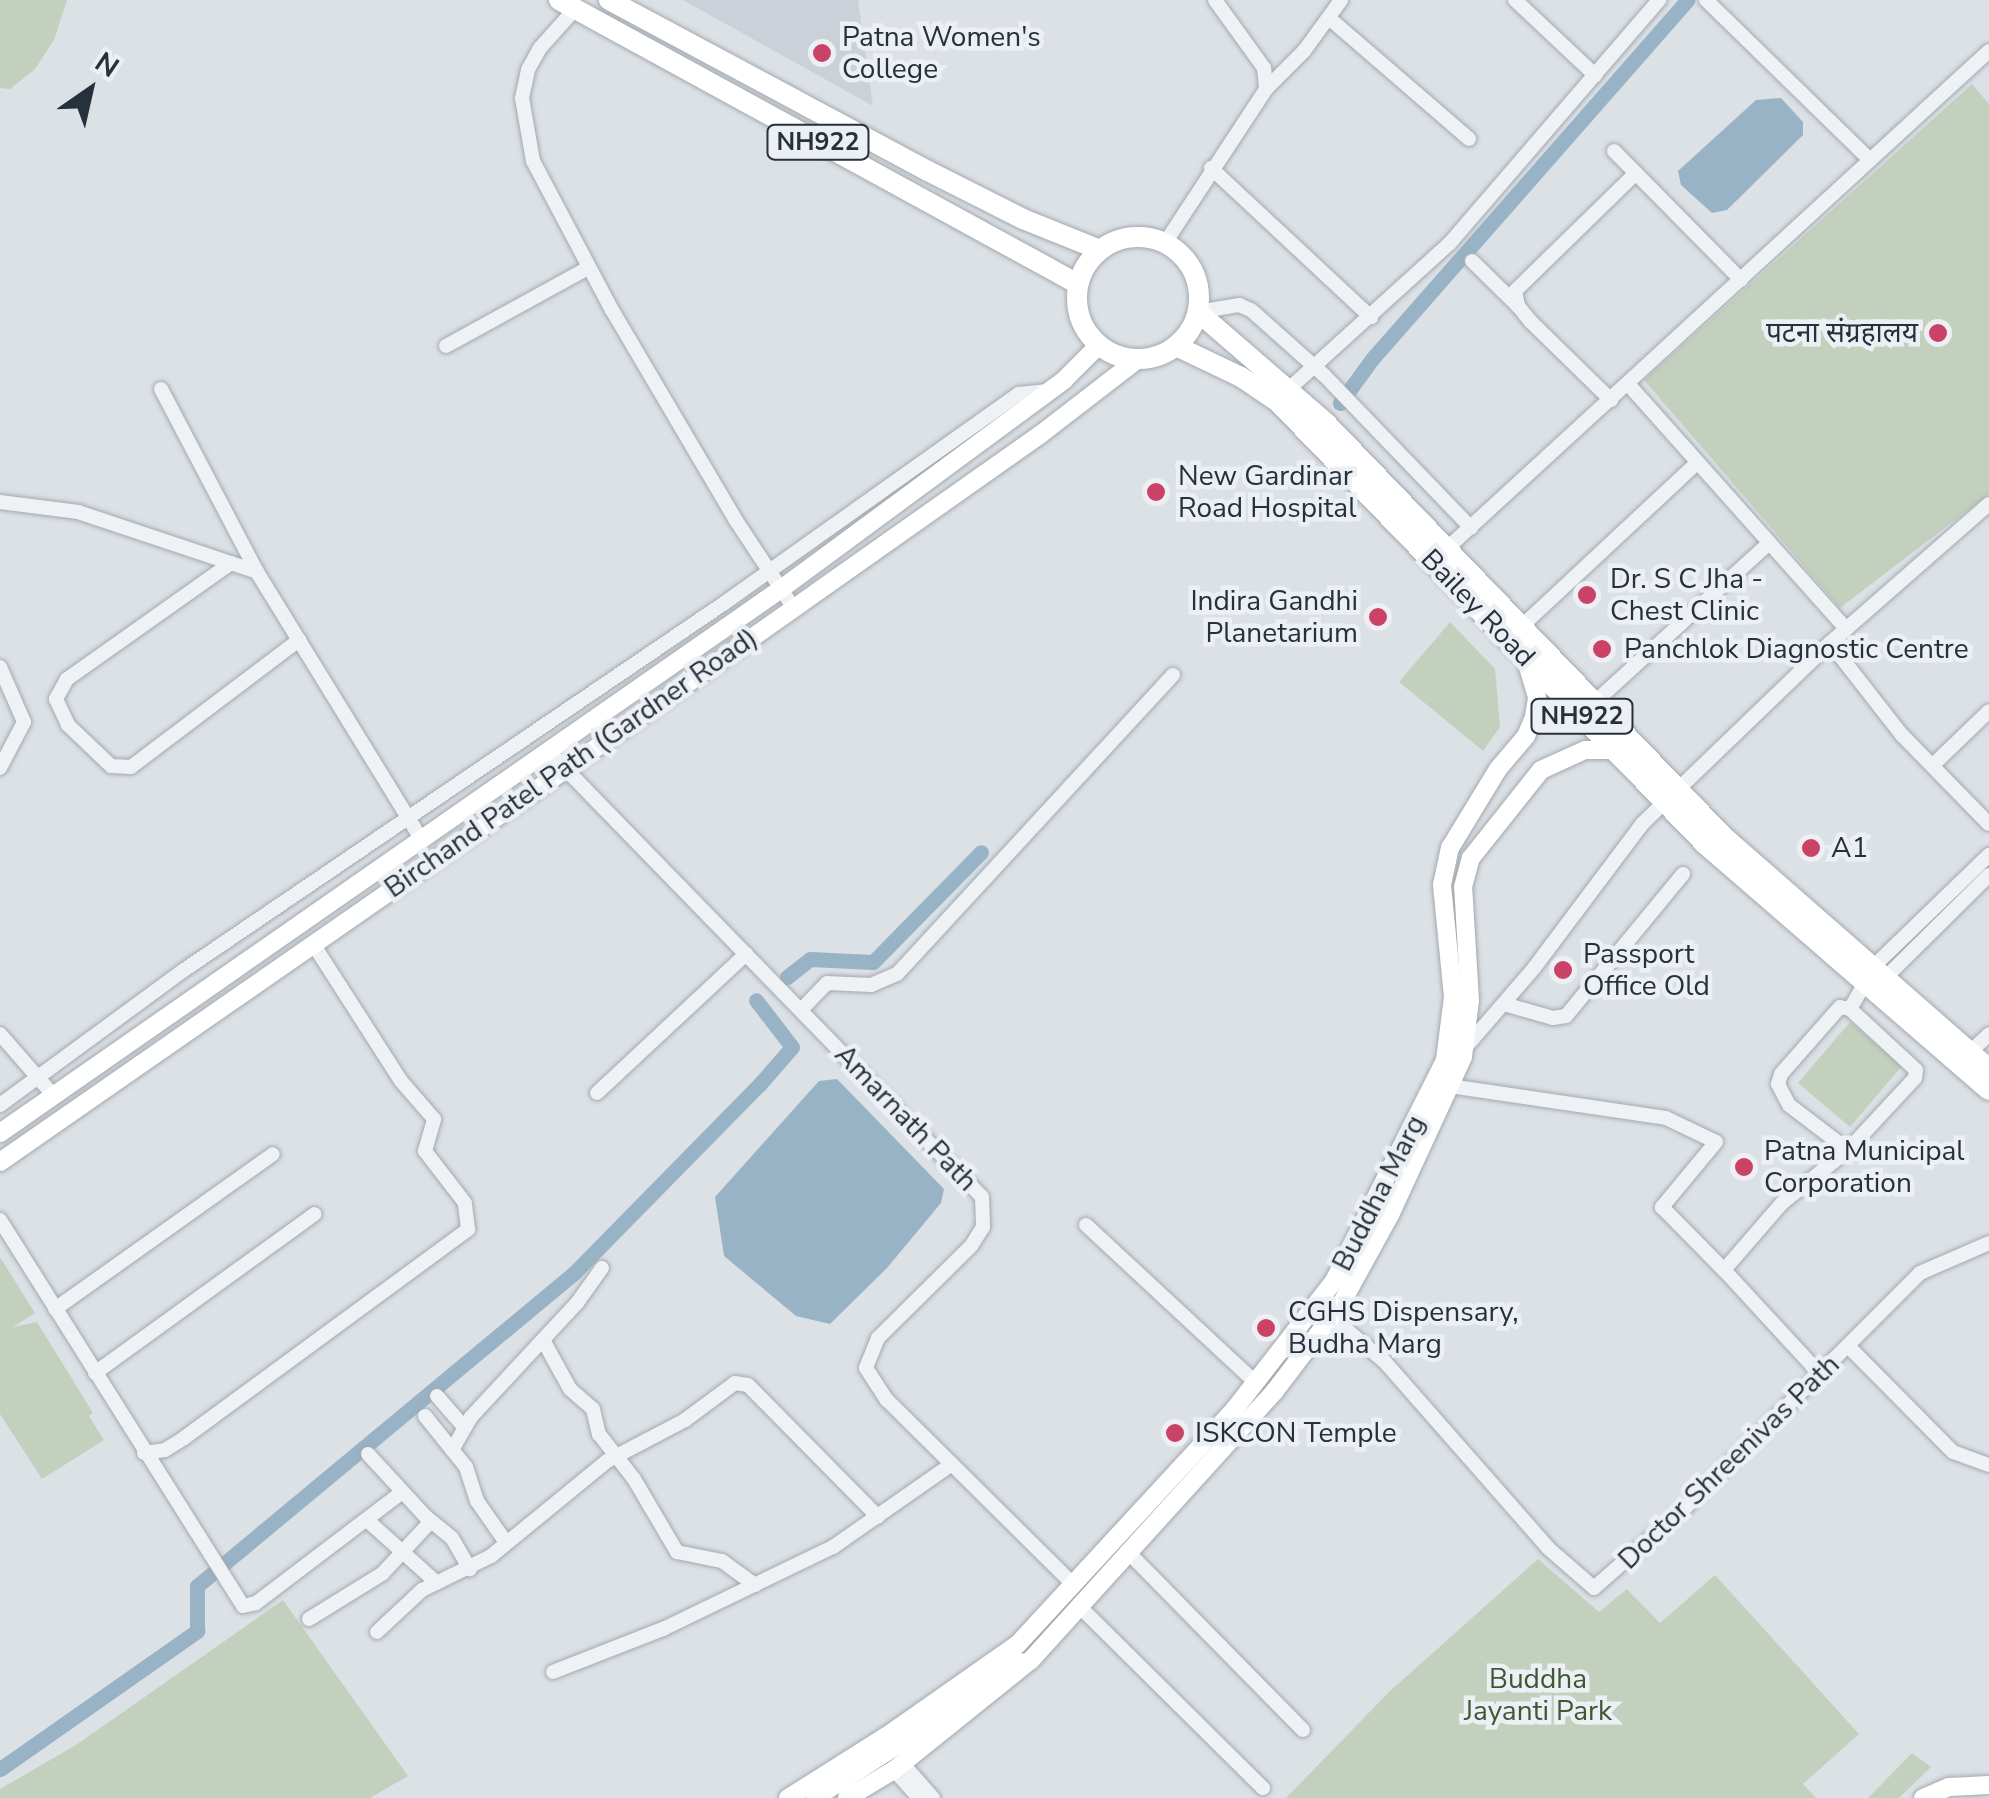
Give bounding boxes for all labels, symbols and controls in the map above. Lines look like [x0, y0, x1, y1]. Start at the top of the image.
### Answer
place label: Patna Women's College [842, 20, 1041, 86]
north arrow [40, 40, 140, 140]
marker: Patna Women's College [811, 42, 833, 64]
text: N [87, 44, 126, 87]
road number: NH922 [766, 122, 870, 162]
place label: पटना संग्रहालय [1766, 316, 1918, 350]
marker: पटना संग्रहालय [1927, 322, 1949, 344]
place label: New Gardinar Road Hospital [1178, 459, 1356, 525]
marker: New Gardinar Road Hospital [1143, 479, 1169, 505]
street label: Bailey Road [1414, 542, 1542, 674]
place label: Dr. S C Jha - Chest Clinic [1610, 562, 1763, 628]
marker: Dr. S C Jha - Chest Clinic [1574, 582, 1600, 608]
place label: Indira Gandhi Planetarium [1190, 584, 1358, 650]
marker: Indira Gandhi Planetarium [1367, 606, 1389, 628]
street label: Birchand Patel Path (Gardner Road) [378, 621, 764, 905]
place label: Panchlok Diagnostic Centre [1624, 632, 1969, 666]
marker: Panchlok Diagnostic Centre [1589, 636, 1615, 662]
road number: NH922 [1530, 696, 1634, 736]
place label: A1 [1831, 831, 1868, 865]
marker: A1 [1800, 837, 1822, 859]
place label: Passport Office Old [1583, 937, 1710, 1003]
marker: Passport Office Old [1552, 959, 1574, 981]
street label: Amarnath Path [828, 1038, 984, 1198]
street label: Buddha Marg [1325, 1110, 1433, 1276]
place label: Patna Municipal Corporation [1764, 1134, 1965, 1200]
marker: Patna Municipal Corporation [1733, 1156, 1755, 1178]
place label: CGHS Dispensary, Budha Marg [1288, 1295, 1519, 1361]
marker: CGHS Dispensary, Budha Marg [1253, 1315, 1279, 1341]
street label: Doctor Shreenivas Path [1612, 1348, 1846, 1576]
place label: ISKCON Temple [1195, 1416, 1397, 1450]
marker: ISKCON Temple [1164, 1422, 1186, 1444]
park label: Buddha Jayanti Park [1464, 1662, 1612, 1728]

